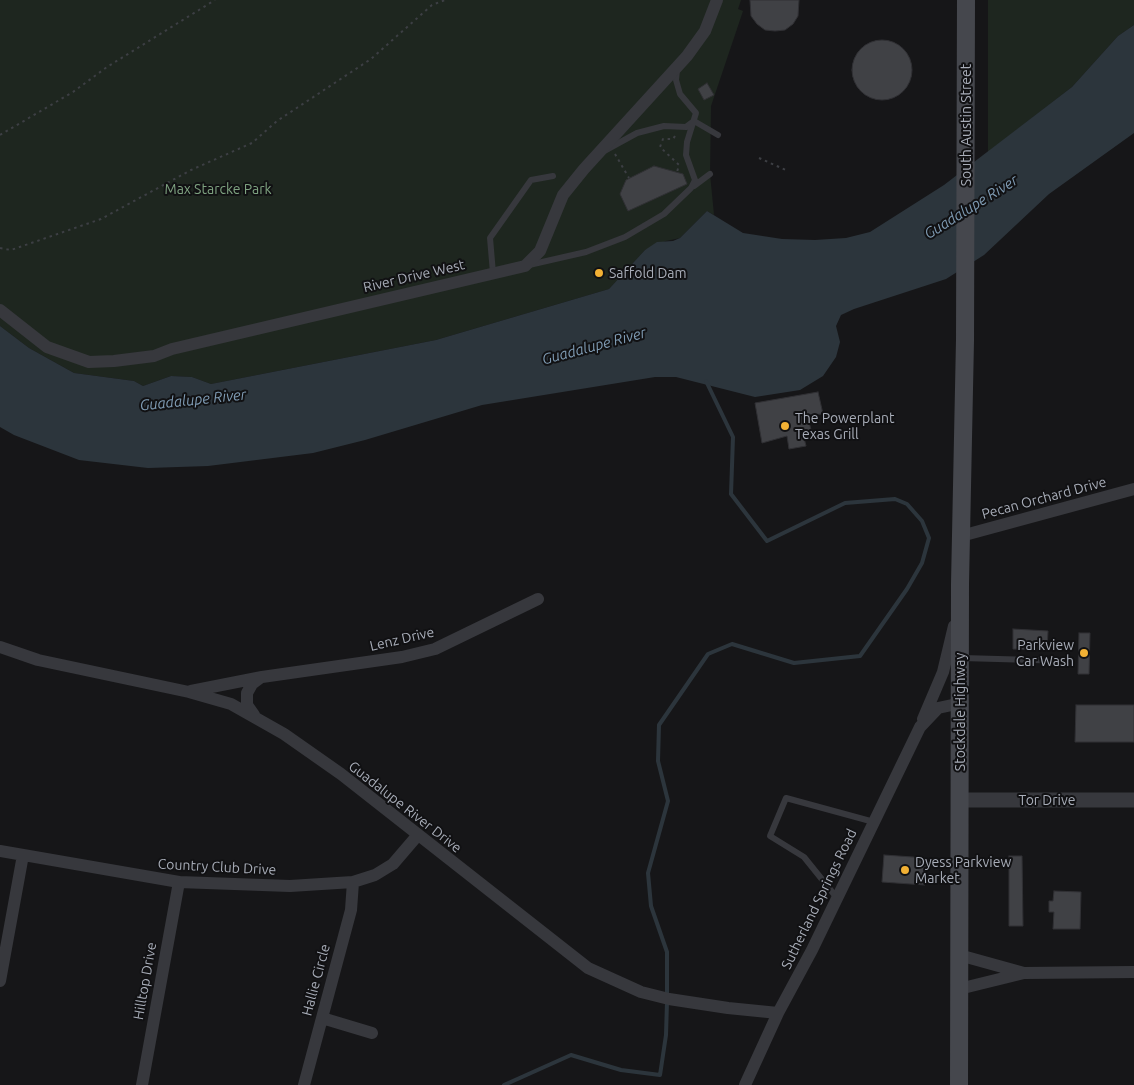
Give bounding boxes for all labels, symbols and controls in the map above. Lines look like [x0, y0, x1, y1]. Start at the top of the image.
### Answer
street label: South Austin Street [958, 64, 974, 186]
water label: Guadalupe River [921, 171, 1021, 243]
park label: Max Starcke Park [164, 181, 272, 197]
street label: River Drive West [362, 256, 466, 296]
place label: Saffold Dam [609, 265, 687, 281]
marker: Saffold Dam [593, 267, 605, 279]
water label: Guadalupe River [540, 323, 648, 369]
water label: Guadalupe River [139, 385, 247, 415]
place label: The Powerplant Texas Grill [795, 410, 895, 442]
marker: The Powerplant Texas Grill [779, 420, 791, 432]
street label: Pecan Orchard Drive [980, 473, 1108, 523]
street label: Lenz Drive [368, 623, 436, 655]
place label: Parkview Car Wash [1016, 637, 1074, 670]
marker: Parkview Car Wash [1078, 647, 1090, 659]
street label: Stockdale Highway [952, 653, 968, 771]
street label: Guadalupe River Drive [345, 758, 465, 856]
street label: Tor Drive [1019, 792, 1075, 808]
street label: Sutherland Springs Road [778, 826, 860, 972]
place label: Dyess Parkview Market [915, 854, 1011, 886]
street label: Country Club Drive [157, 856, 277, 878]
marker: Dyess Parkview Market [899, 864, 911, 876]
street label: Hilltop Drive [130, 941, 160, 1021]
street label: Hallie Circle [298, 942, 334, 1018]

